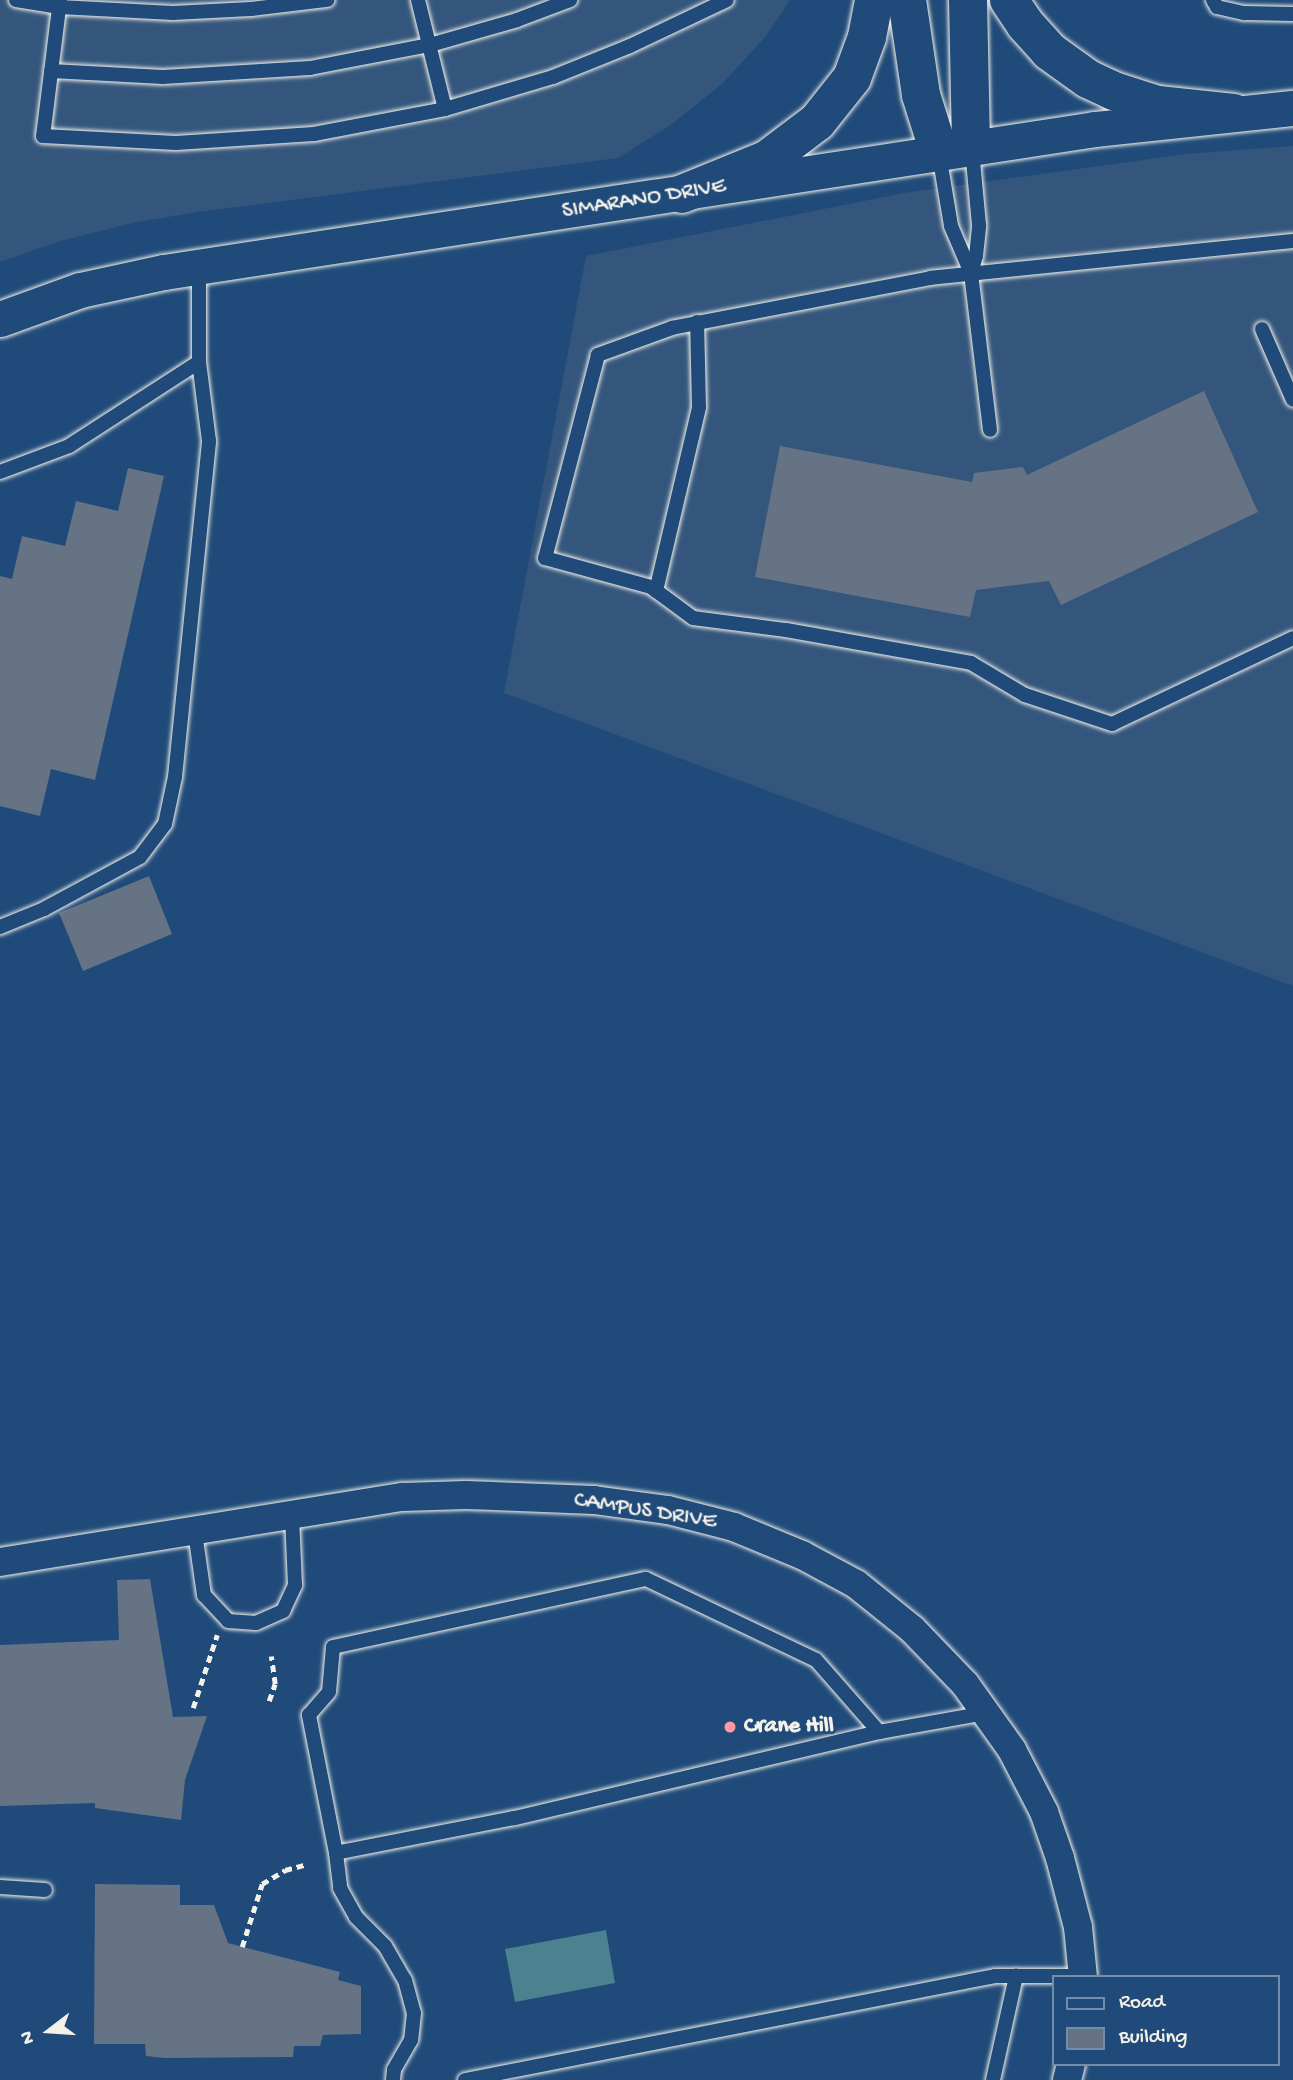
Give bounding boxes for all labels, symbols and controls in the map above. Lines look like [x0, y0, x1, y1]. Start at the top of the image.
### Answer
street label: SIMARANO DRIVE [560, 173, 728, 227]
street label: CAMPUS DRIVE [572, 1487, 718, 1537]
place label: Crane Hill [744, 1713, 834, 1741]
marker: Crane Hill [722, 1719, 738, 1735]
legend [1052, 1975, 1279, 2066]
text: Road [1119, 1991, 1165, 2016]
north arrow [14, 1996, 84, 2066]
text: Building [1119, 2026, 1188, 2051]
text: N [16, 2028, 41, 2047]

